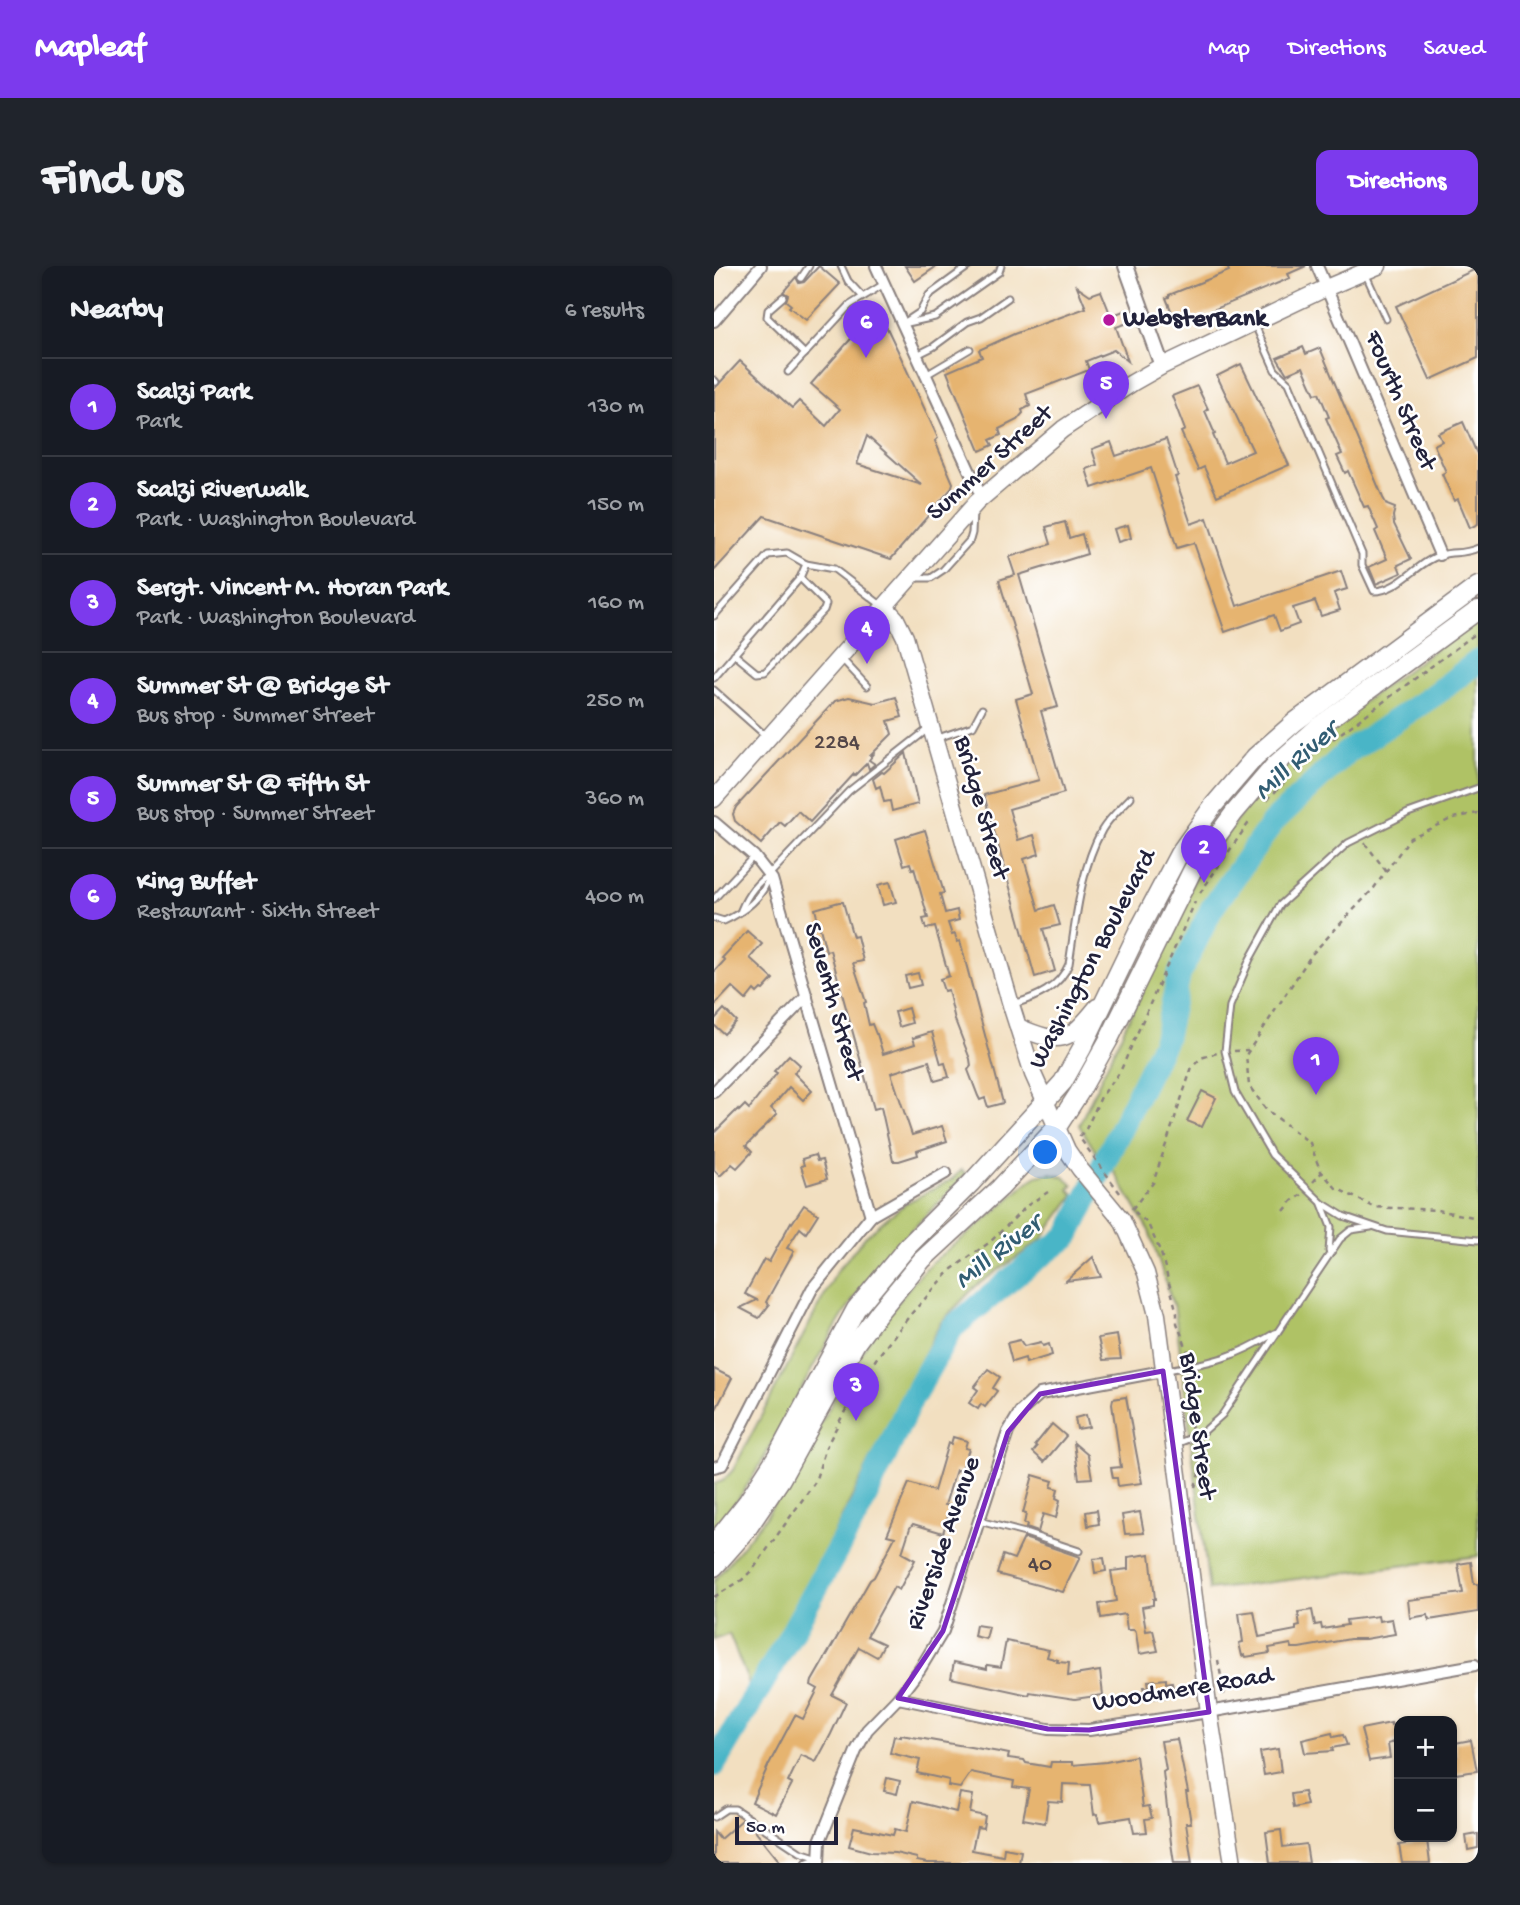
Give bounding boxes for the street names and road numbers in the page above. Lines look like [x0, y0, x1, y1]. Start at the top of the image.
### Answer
street label: Fourth Street [1355, 326, 1443, 478]
street label: Summer Street [921, 398, 1062, 529]
street label: Bridge Street [945, 732, 1016, 885]
street label: Washington Boulevard [1023, 843, 1166, 1075]
street label: Seventh Street [795, 919, 870, 1087]
street label: Bridge Street [1170, 1350, 1222, 1503]
street label: Riverside Avenue [901, 1453, 989, 1635]
street label: Woodmere Road [1091, 1661, 1277, 1721]

